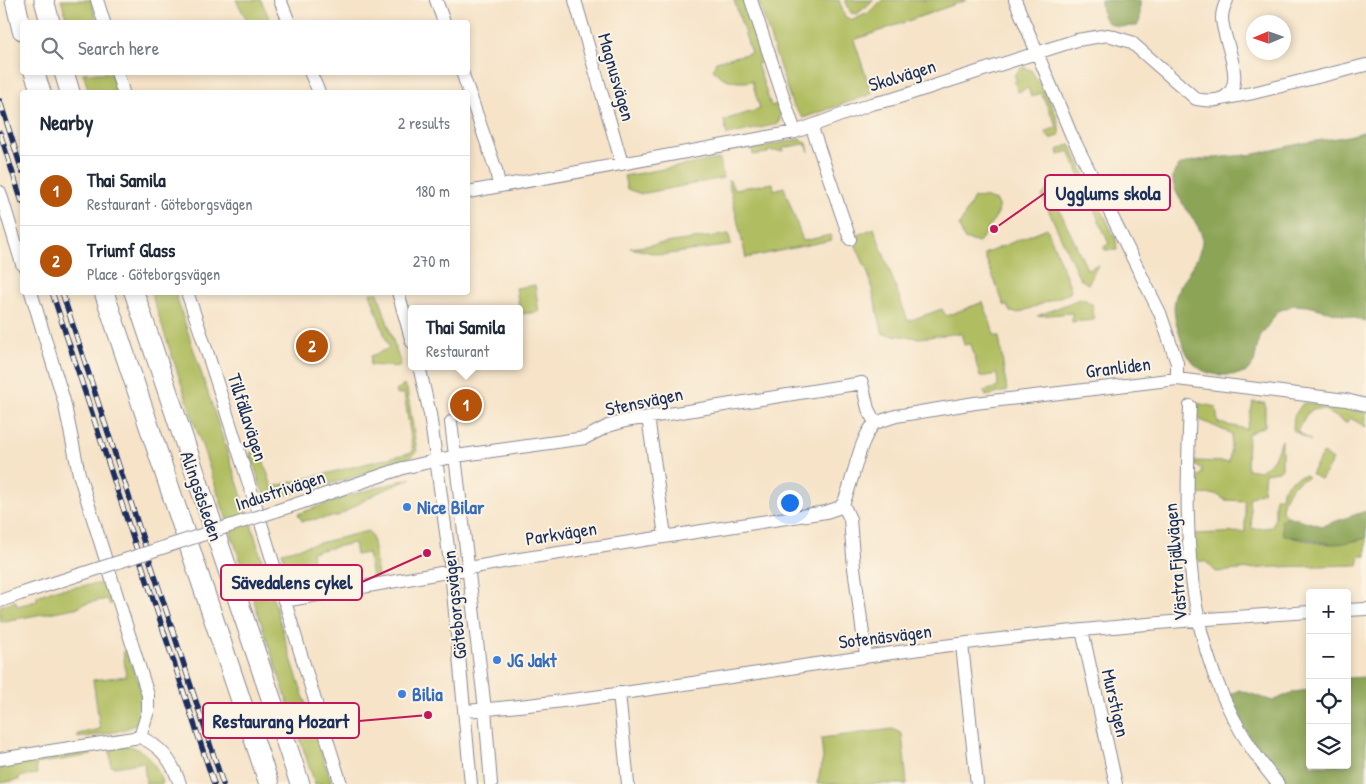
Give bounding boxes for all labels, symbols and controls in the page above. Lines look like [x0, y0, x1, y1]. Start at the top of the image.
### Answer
north arrow [1246, 15, 1291, 60]
search box [20, 20, 470, 75]
street label: Magnusvägen [592, 30, 642, 124]
icon: search [38, 34, 66, 62]
text: Search here [78, 35, 159, 61]
street label: Skolvägen [865, 52, 939, 98]
text: Nearby [40, 108, 93, 137]
text: 2 results [398, 112, 450, 134]
text: Thai Samila [87, 167, 166, 193]
callout: Ugglums skola [1045, 175, 1170, 210]
text: Ugglums skola [1055, 179, 1161, 207]
text: 1 [53, 180, 59, 202]
text: 180 m [416, 180, 450, 202]
text: Restaurant · Göteborgsvägen [87, 193, 253, 215]
text: Triumf Glass [87, 237, 175, 263]
text: 2 [52, 250, 60, 272]
text: 270 m [413, 250, 450, 272]
text: Place · Göteborgsvägen [87, 263, 220, 285]
popup [408, 305, 523, 370]
text: Thai Samila [426, 314, 505, 340]
pin: 2 [296, 327, 328, 365]
text: Restaurant [426, 340, 489, 362]
street label: Granliden [1084, 350, 1152, 384]
street label: Tillfällavägen [222, 370, 274, 464]
street label: Stensvägen [603, 380, 685, 422]
pin: 1 [450, 386, 482, 424]
street label: Alingsåsleden [174, 447, 230, 545]
street label: Industrivägen [232, 463, 328, 517]
your location [777, 490, 803, 516]
place label: Nice Bilar [417, 494, 485, 520]
marker: Nice Bilar [401, 501, 413, 513]
street label: Västra Fjällvägen [1157, 502, 1193, 622]
street label: Parkvägen [524, 515, 598, 551]
street label: Göteborgsvägen [435, 549, 473, 661]
callout: Sävedalens cykel [221, 565, 362, 600]
text: Sävedalens cykel [231, 568, 353, 596]
map controls [1306, 589, 1351, 769]
button: + [1306, 589, 1351, 634]
street label: Sotenäsvägen [837, 617, 933, 655]
button: − [1306, 634, 1351, 679]
place label: JG Jakt [507, 647, 558, 673]
marker: JG Jakt [491, 654, 503, 666]
street label: Murstigen [1096, 666, 1136, 740]
button: locate [1306, 679, 1351, 724]
place label: Bilia [412, 681, 443, 707]
marker: Bilia [396, 688, 408, 700]
callout: Restaurang Mozart [203, 703, 359, 738]
text: Restaurang Mozart [213, 707, 350, 735]
button: layers [1306, 724, 1351, 769]

